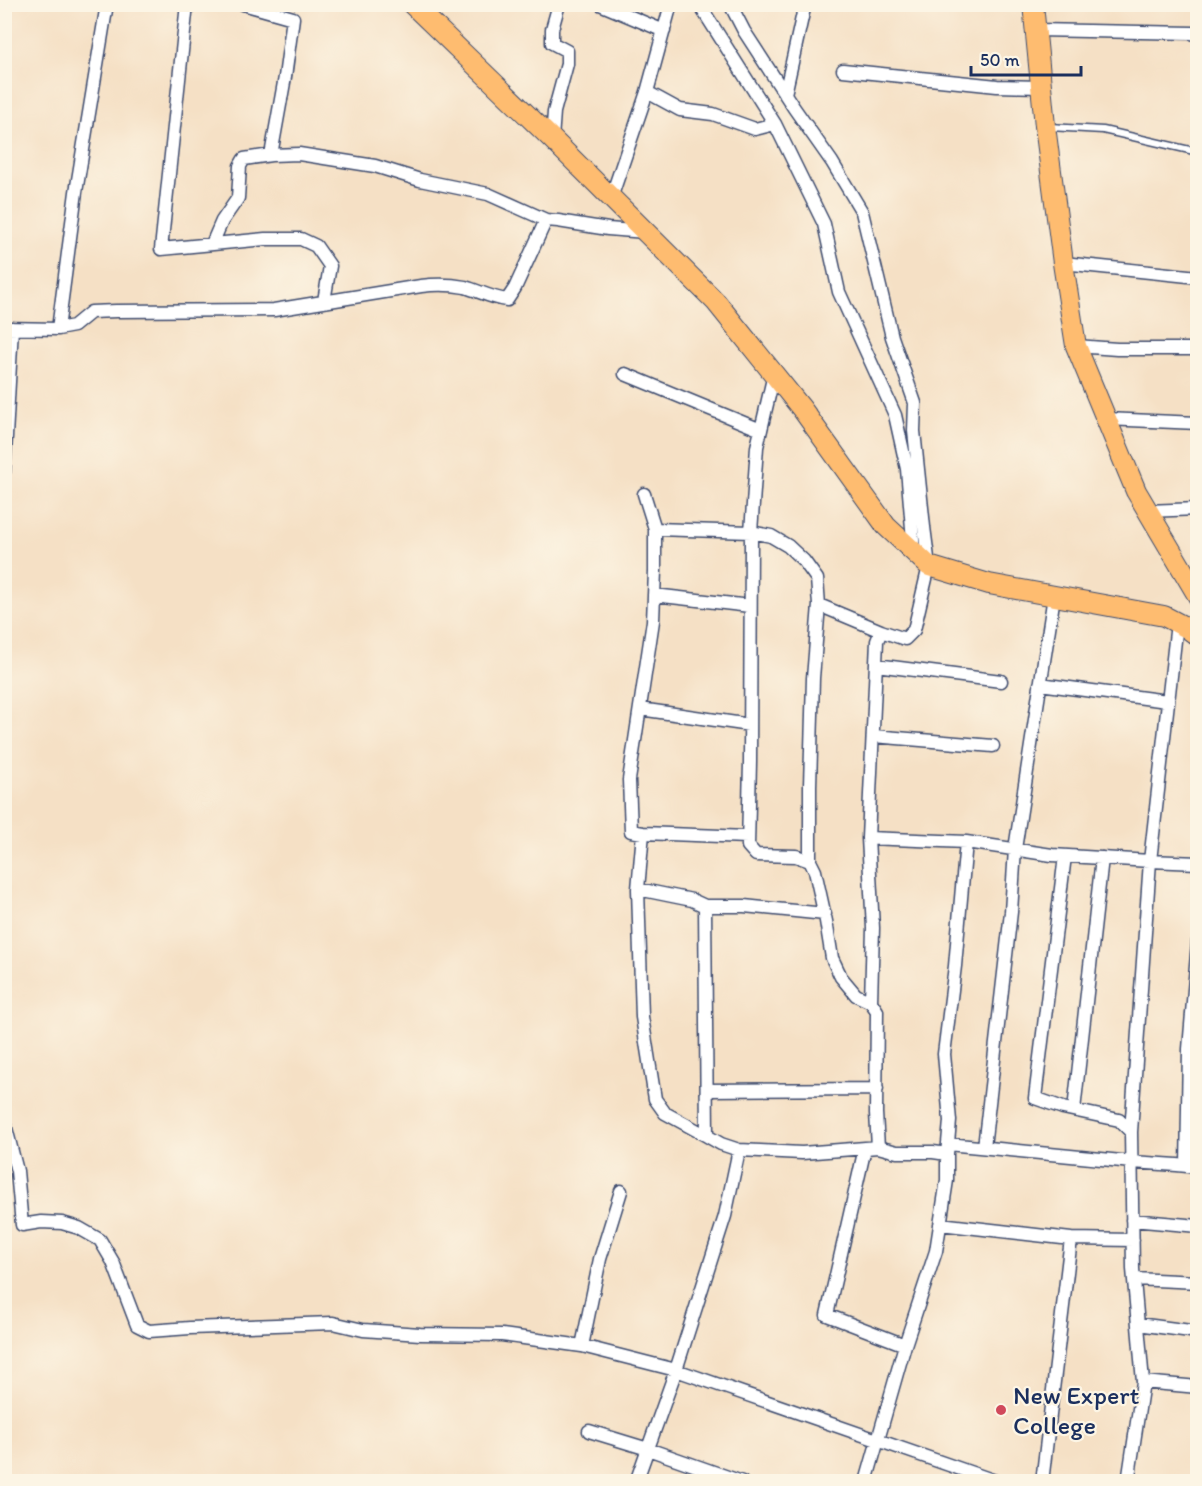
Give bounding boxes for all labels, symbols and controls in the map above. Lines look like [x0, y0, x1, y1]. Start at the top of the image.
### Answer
scale bar [971, 39, 1080, 77]
text: 50 m [980, 49, 1020, 71]
place label: New Expert College [1013, 1379, 1140, 1441]
marker: New Expert College [994, 1403, 1008, 1417]

